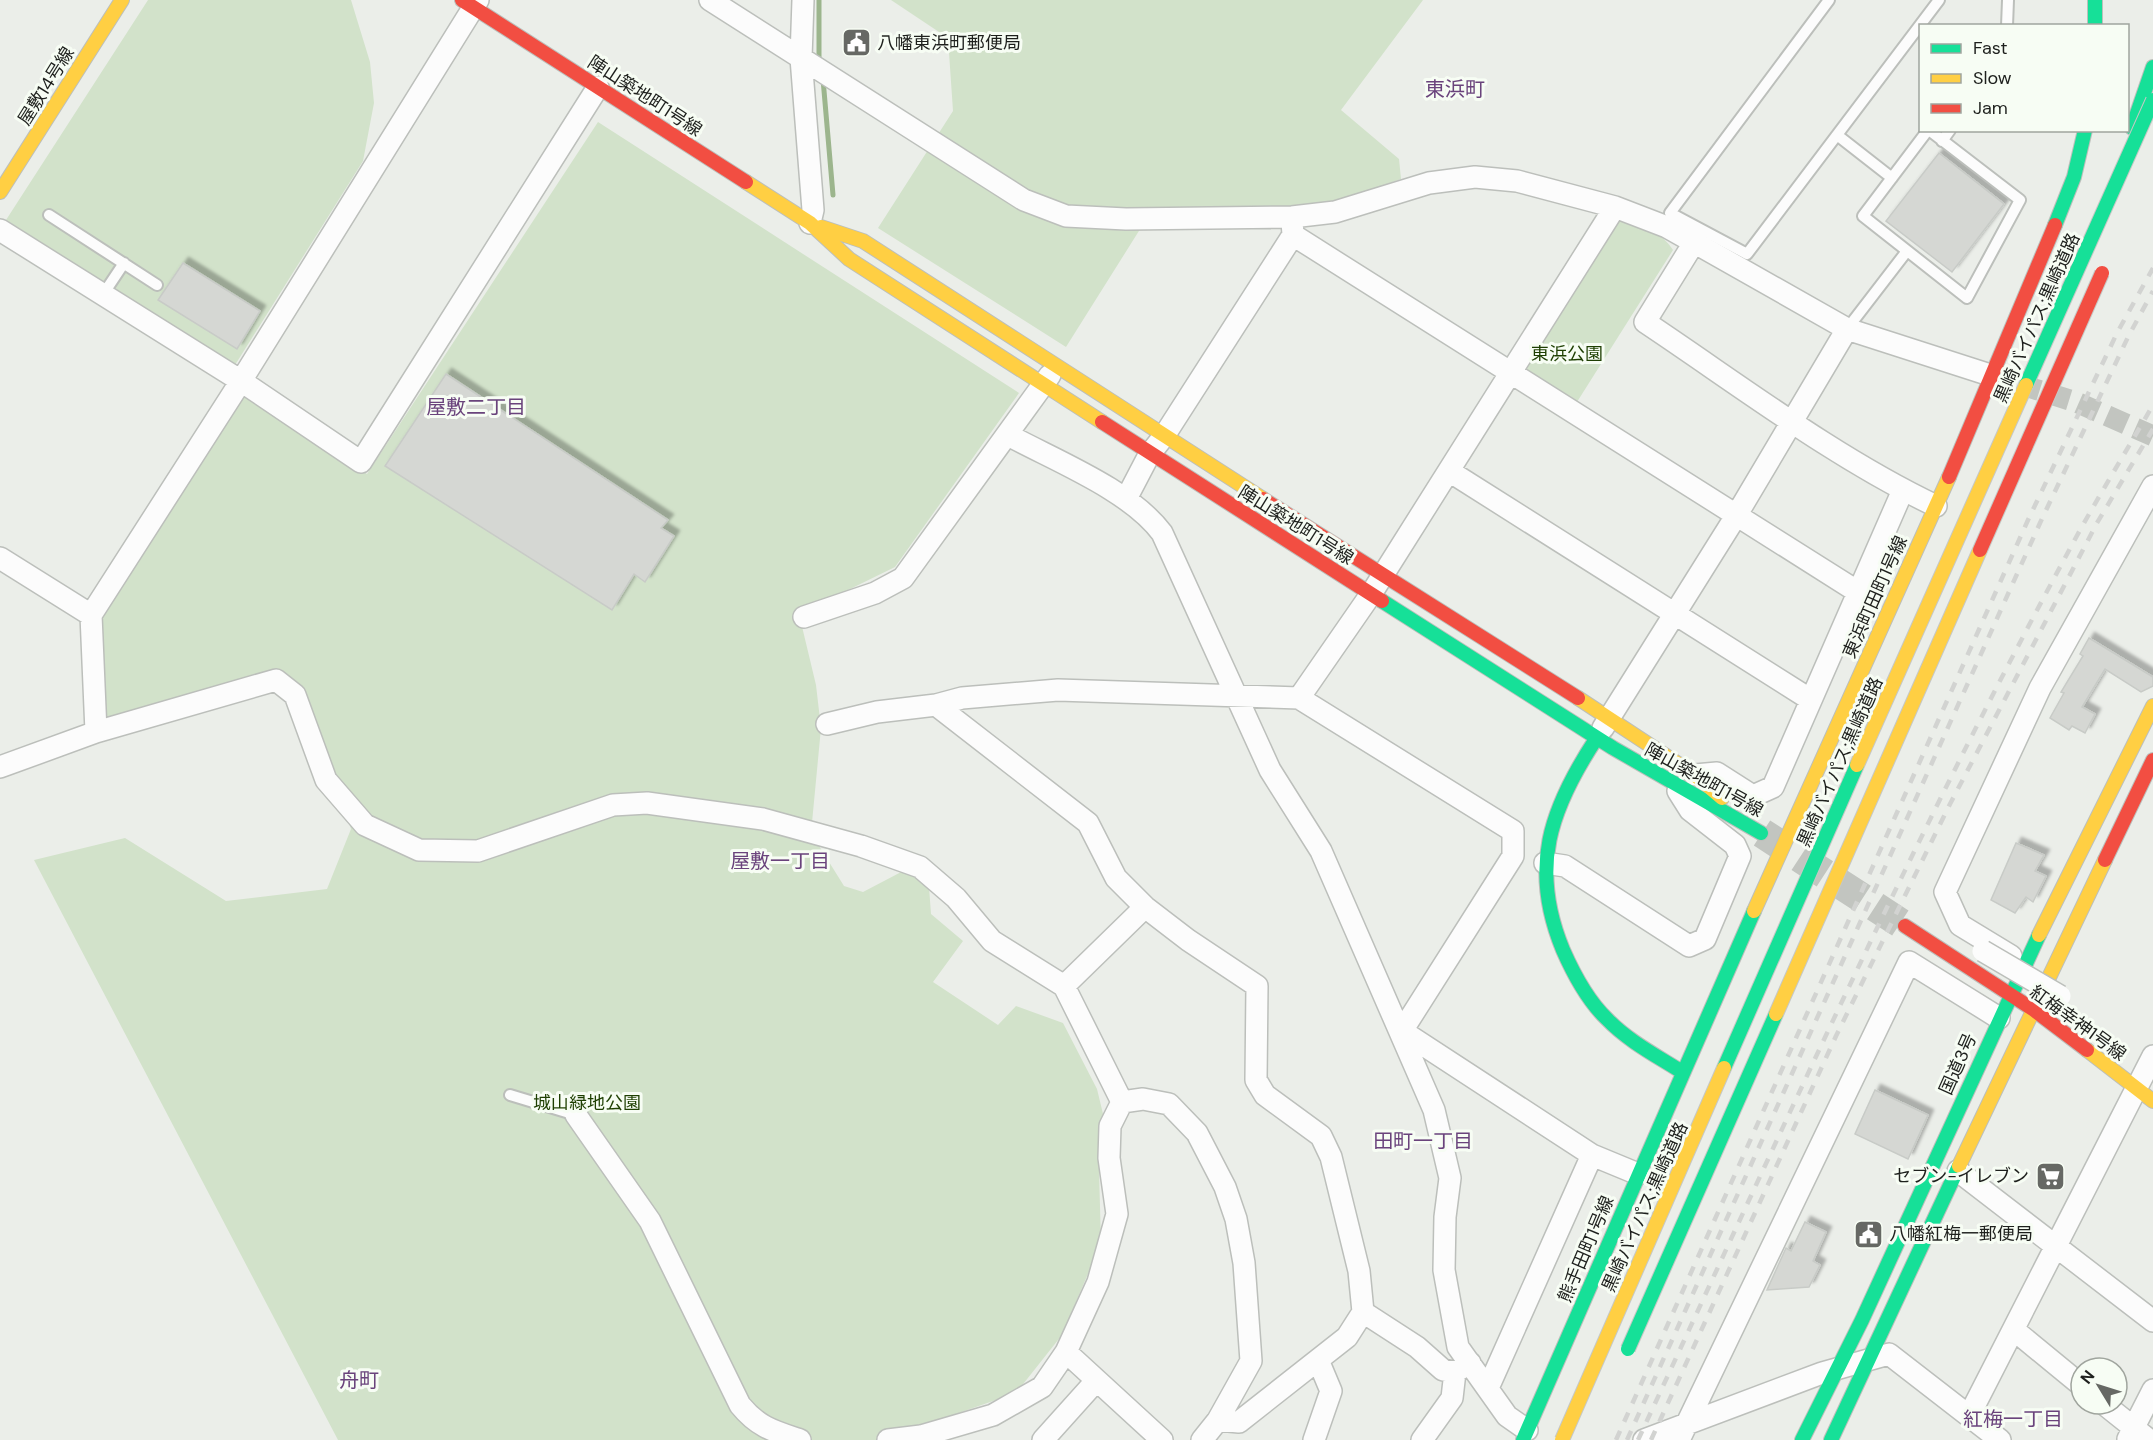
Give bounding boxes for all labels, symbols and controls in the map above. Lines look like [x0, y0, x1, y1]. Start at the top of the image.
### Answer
legend [1919, 24, 2129, 132]
public building icon: 八幡東浜町郵便局 [840, 27, 872, 59]
place label: 八幡東浜町郵便局 [877, 31, 1021, 55]
text: Fast [1973, 36, 2008, 60]
street label: 屋敷14号線 [12, 42, 80, 130]
street label: 陣山築地町1号線 [583, 50, 707, 142]
text: Slow [1973, 66, 2012, 90]
district label: 東浜町 [1425, 76, 1485, 102]
text: Jam [1973, 96, 2008, 120]
street label: 黒崎バイパス;黒崎道路 [1989, 229, 2085, 407]
park label: 東浜公園 [1531, 342, 1603, 366]
district label: 屋敷二丁目 [426, 394, 526, 420]
street label: 陣山築地町1号線 [1234, 480, 1358, 570]
street label: 東浜町田町1号線 [1837, 532, 1913, 662]
street label: 黒崎バイパス;黒崎道路 [1792, 673, 1888, 851]
street label: 陣山築地町1号線 [1641, 738, 1767, 822]
district label: 屋敷一丁目 [730, 848, 830, 874]
street label: 紅梅幸神1号線 [2025, 980, 2131, 1066]
street label: 国道3号 [1934, 1030, 1982, 1098]
park label: 城山緑地公園 [533, 1091, 641, 1115]
street label: 黒崎バイパス;黒崎道路 [1597, 1118, 1693, 1296]
district label: 田町一丁目 [1373, 1128, 1473, 1154]
supermarket icon: セブン-イレブン [2034, 1160, 2066, 1192]
place label: セブン-イレブン [1893, 1164, 2029, 1188]
street label: 熊手田町1号線 [1553, 1192, 1619, 1306]
public building icon: 八幡紅梅一郵便局 [1852, 1218, 1884, 1250]
place label: 八幡紅梅一郵便局 [1889, 1222, 2033, 1246]
north arrow [2069, 1356, 2129, 1416]
text: N [2076, 1366, 2099, 1388]
district label: 舟町 [339, 1367, 379, 1393]
district label: 紅梅一丁目 [1963, 1406, 2063, 1432]

